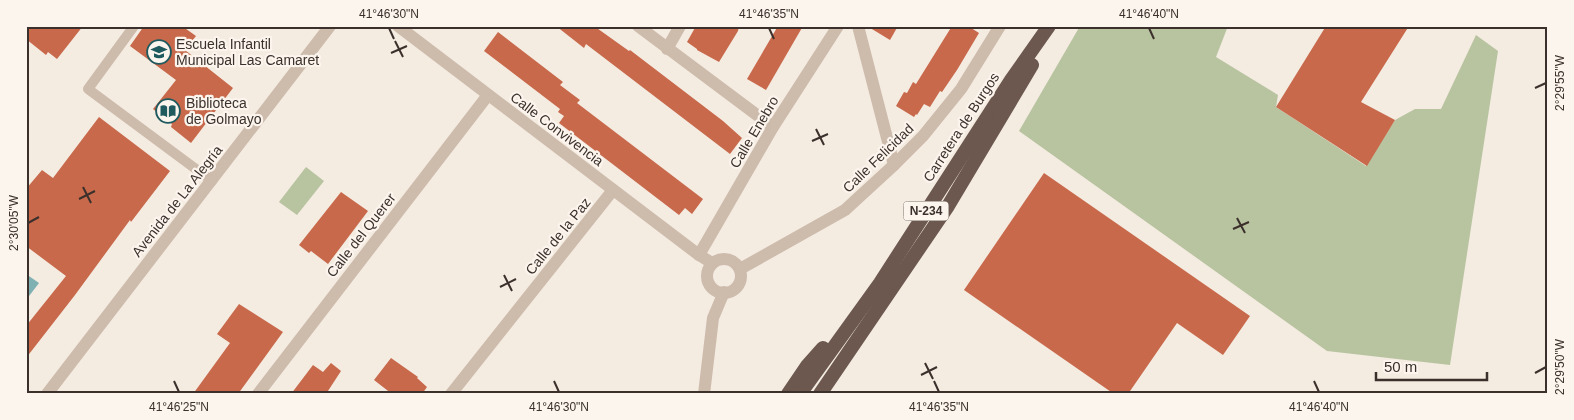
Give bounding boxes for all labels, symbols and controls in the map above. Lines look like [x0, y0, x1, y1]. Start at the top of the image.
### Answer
text: 41°46'30"N [359, 7, 419, 21]
text: 41°46'35"N [739, 7, 799, 21]
text: 41°46'40"N [1119, 7, 1179, 21]
place label: Escuela Infantil Municipal Las Camaret [176, 36, 319, 68]
school or university icon: Escuela Infantil Municipal Las Camaret [146, 39, 172, 65]
text: 2°29'55"W [1553, 54, 1567, 111]
street label: Carretera de Burgos [920, 69, 1002, 185]
street label: Calle Convivencia [507, 89, 607, 169]
street label: Calle Enebro [726, 93, 782, 171]
place label: Biblioteca de Golmayo [186, 95, 262, 127]
library icon: Biblioteca de Golmayo [155, 98, 181, 124]
street label: Calle Felicidad [839, 120, 917, 196]
street label: Avenida de La Alegría [129, 142, 226, 260]
street label: Calle del Querer [323, 190, 399, 280]
text: 2°30'05"W [7, 194, 21, 251]
street label: Calle de la Paz [522, 194, 594, 278]
road number: N-234 [904, 202, 948, 220]
text: 2°29'50"W [1553, 338, 1567, 395]
scale bar [1376, 350, 1488, 382]
text: 50 m [1384, 358, 1417, 375]
text: 41°46'25"N [149, 400, 209, 414]
text: 41°46'30"N [529, 400, 589, 414]
text: 41°46'35"N [909, 400, 969, 414]
text: 41°46'40"N [1289, 400, 1349, 414]

